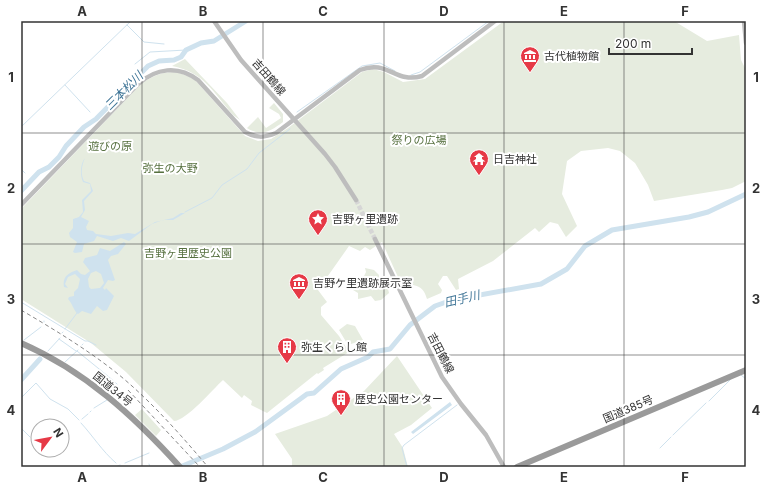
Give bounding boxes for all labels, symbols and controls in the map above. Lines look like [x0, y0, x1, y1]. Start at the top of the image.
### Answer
text: A [77, 3, 87, 19]
text: B [199, 3, 208, 19]
text: C [318, 3, 328, 19]
text: D [439, 3, 449, 19]
text: E [560, 3, 568, 19]
text: F [681, 3, 689, 19]
scale bar [609, 30, 692, 56]
text: 200 m [615, 36, 651, 51]
museum icon: 古代植物館 [519, 45, 541, 73]
place label: 古代植物館 [544, 49, 599, 63]
street label: 吉田鶴線 [249, 56, 289, 98]
water label: 三本松川 [101, 67, 147, 113]
text: 1 [8, 69, 14, 85]
text: 1 [753, 69, 759, 85]
park label: 祭りの広場 [392, 133, 447, 147]
park label: 遊びの原 [88, 139, 132, 153]
temple icon: 日吉神社 [468, 148, 490, 176]
place label: 日吉神社 [493, 152, 537, 166]
park label: 弥生の大野 [143, 161, 198, 175]
text: 2 [7, 180, 15, 196]
text: 2 [752, 180, 760, 196]
place icon: 吉野ヶ里遺跡 [307, 208, 329, 236]
place label: 吉野ヶ里遺跡 [332, 212, 398, 226]
park label: 吉野ヶ里歴史公園 [144, 246, 232, 260]
museum icon: 吉野ケ里遺跡展示室 [288, 272, 310, 300]
place label: 吉野ケ里遺跡展示室 [313, 276, 412, 290]
water label: 田手川 [443, 287, 483, 310]
text: 3 [7, 291, 15, 307]
text: 3 [752, 291, 760, 307]
street label: 吉田鶴線 [425, 330, 457, 376]
building icon: 弥生くらし館 [276, 336, 298, 364]
place label: 弥生くらし館 [301, 340, 367, 354]
street label: 国道34号 [90, 369, 136, 409]
building icon: 歴史公園センター [330, 388, 352, 416]
place label: 歴史公園センター [355, 392, 443, 406]
street label: 国道385号 [601, 392, 655, 426]
text: 4 [7, 402, 16, 418]
text: 4 [752, 402, 761, 418]
north arrow [30, 418, 70, 458]
text: N [50, 425, 67, 440]
text: A [77, 469, 87, 485]
text: B [199, 469, 208, 485]
text: C [318, 469, 328, 485]
text: D [439, 469, 449, 485]
text: E [560, 469, 568, 485]
text: F [681, 469, 689, 485]

